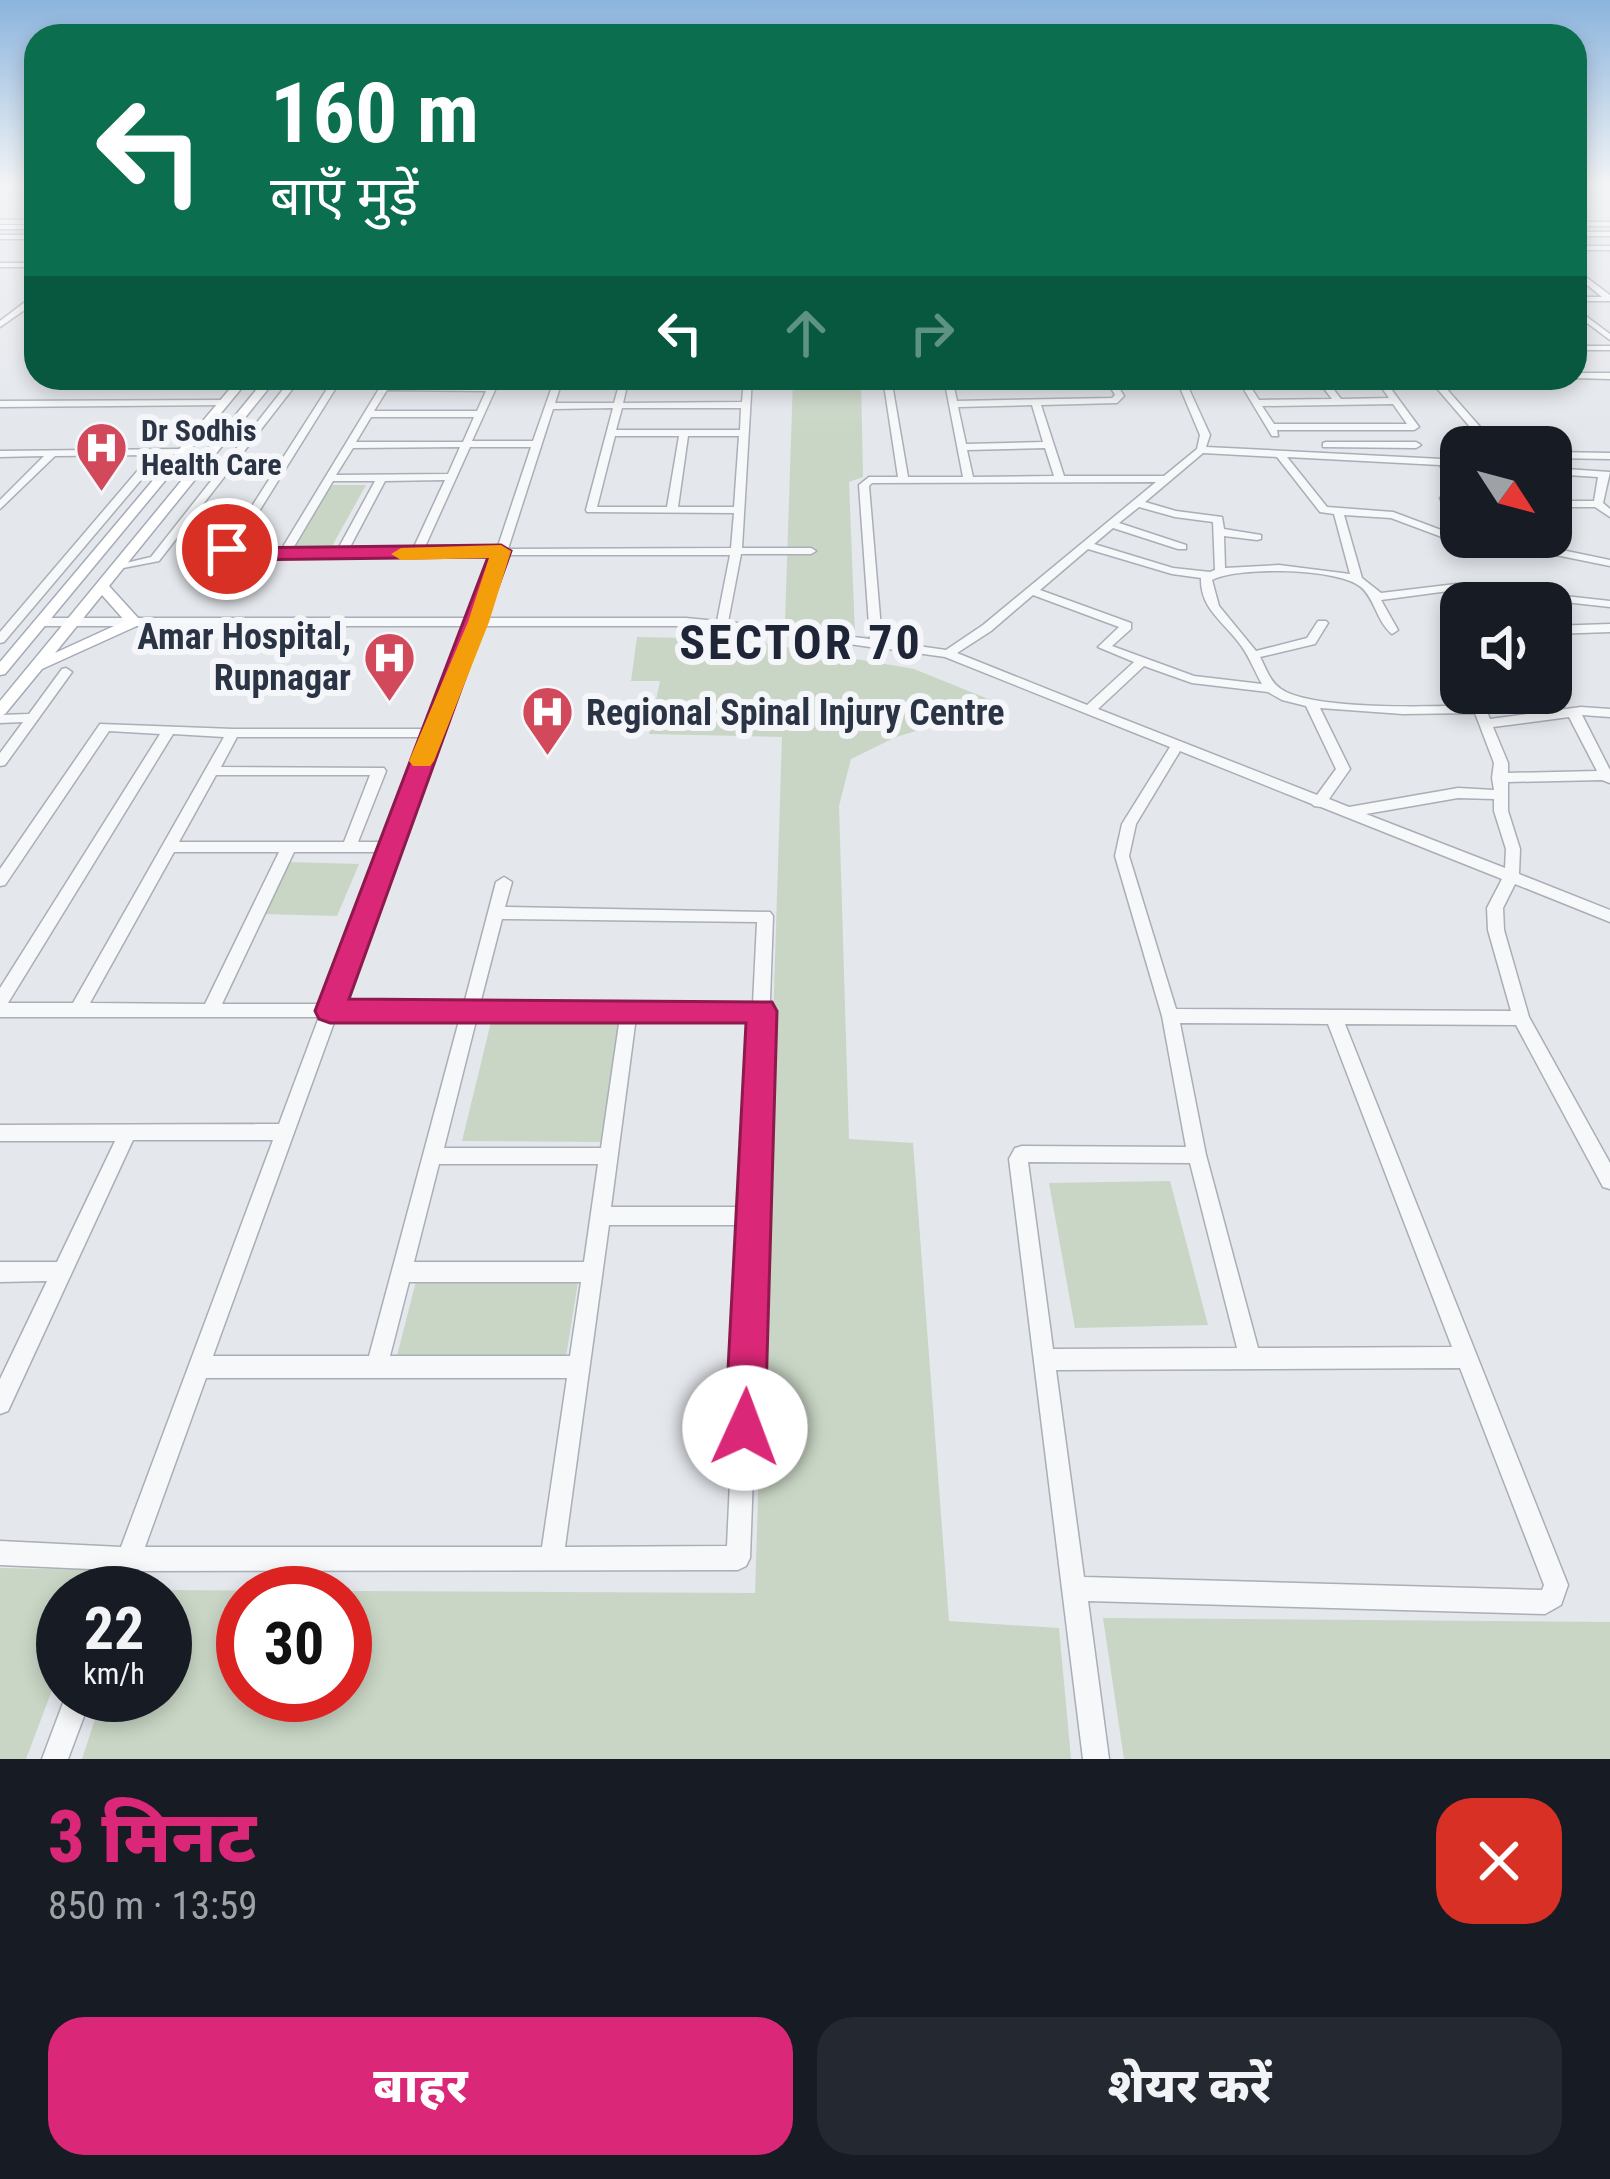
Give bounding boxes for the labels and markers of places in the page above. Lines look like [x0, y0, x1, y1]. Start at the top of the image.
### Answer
place label: Dr Sodhis Health Care [141, 413, 282, 482]
hospital icon: Dr Sodhis Health Care [74, 420, 130, 494]
pin [176, 498, 278, 600]
place label: Amar Hospital, Rupnagar [137, 616, 351, 699]
hospital icon: Amar Hospital, Rupnagar [362, 629, 418, 703]
hospital icon: Regional Spinal Injury Centre [519, 684, 575, 758]
place label: Regional Spinal Injury Centre [586, 692, 1005, 734]

